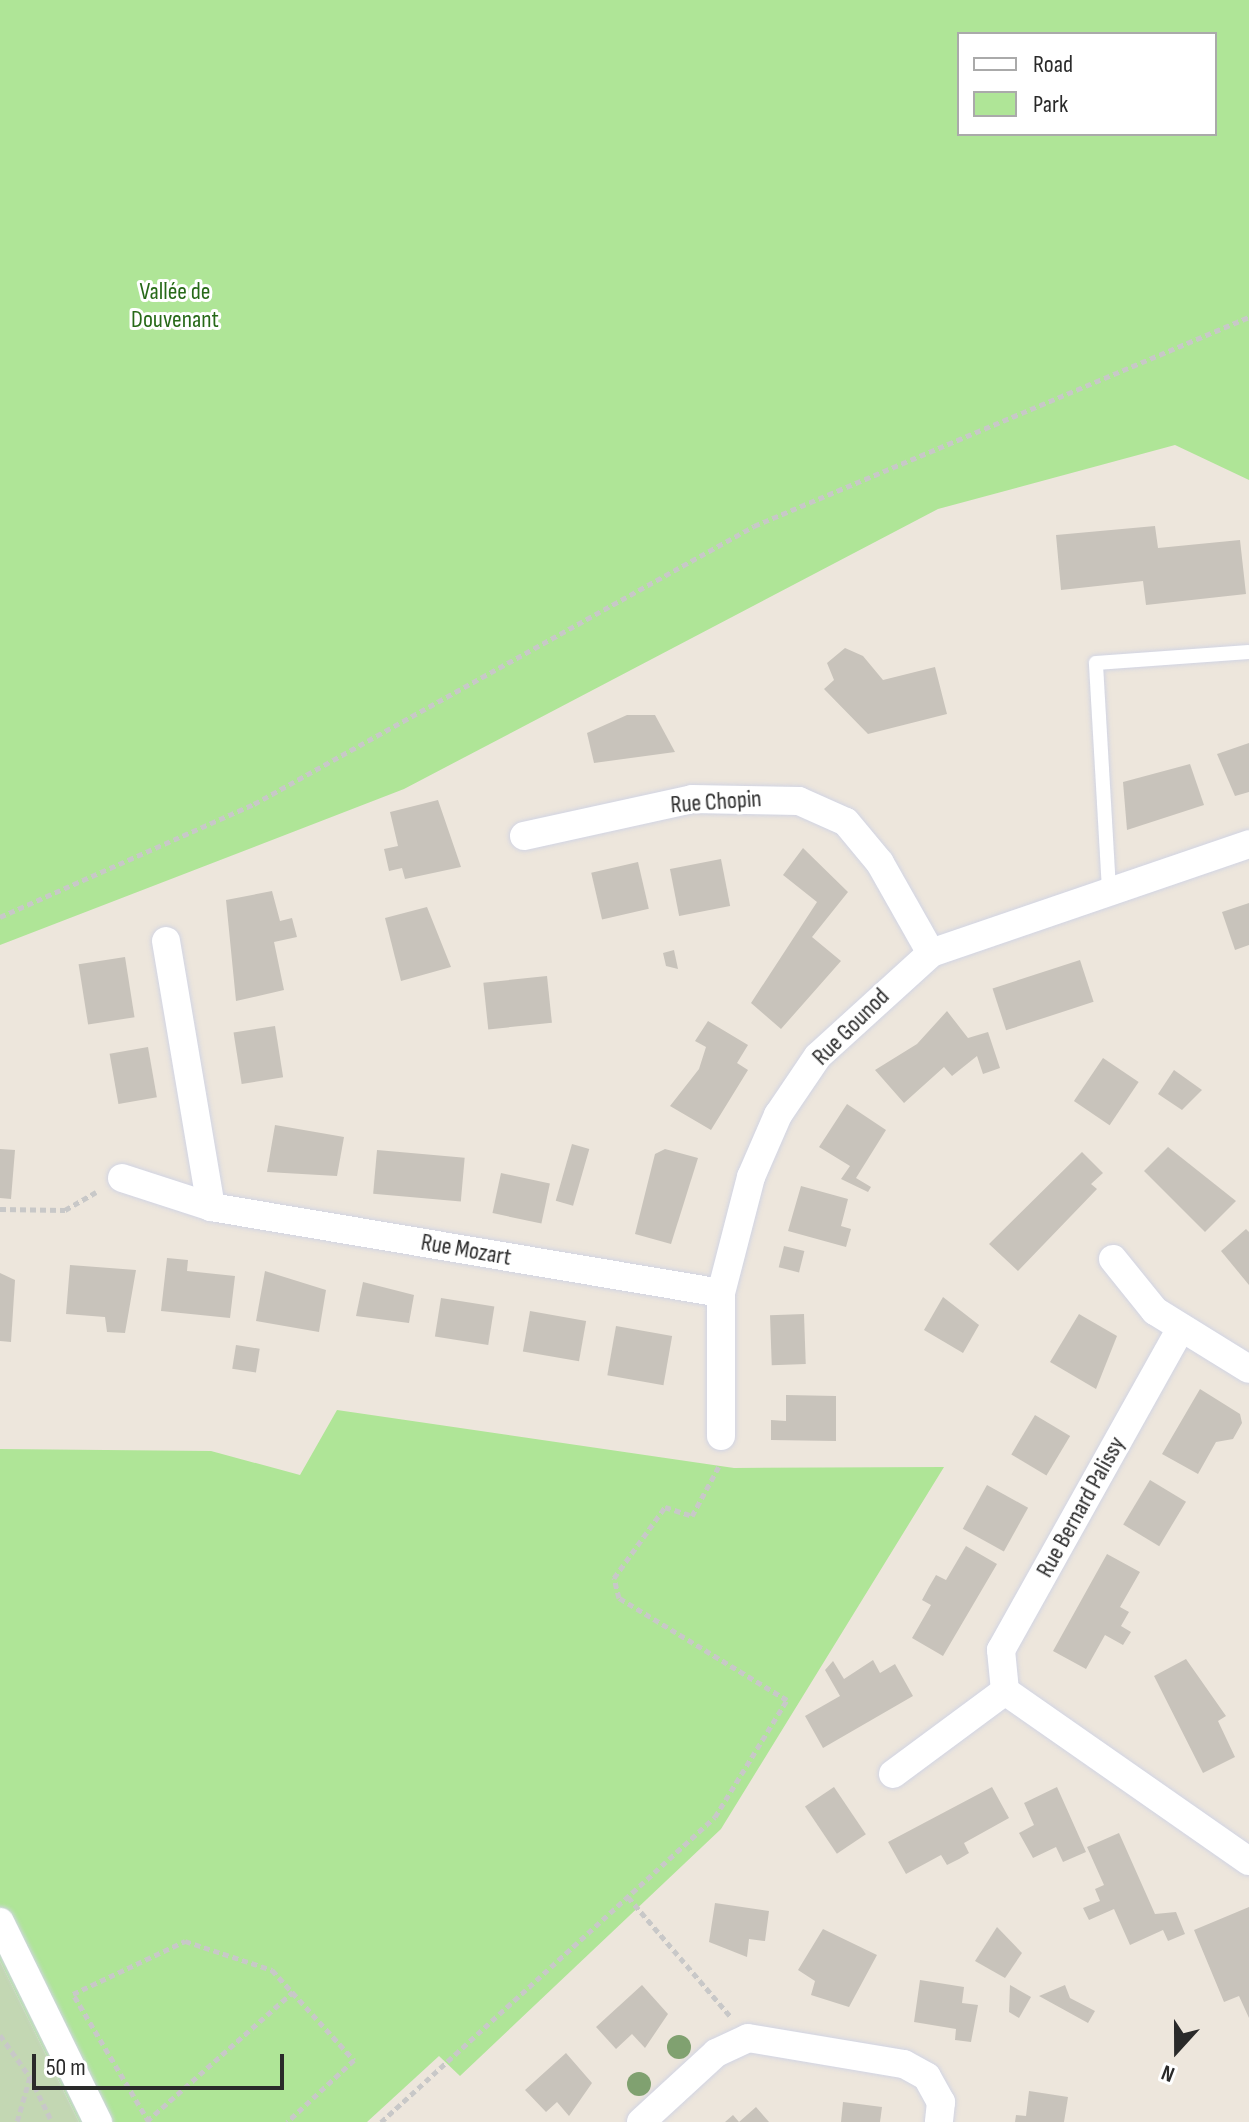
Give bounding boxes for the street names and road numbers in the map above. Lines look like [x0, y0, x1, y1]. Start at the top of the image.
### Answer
street label: Rue Chopin [670, 784, 762, 820]
street label: Rue Gounod [807, 983, 895, 1071]
street label: Rue Mozart [419, 1228, 513, 1272]
street label: Rue Bernard Palissy [1031, 1432, 1131, 1582]

